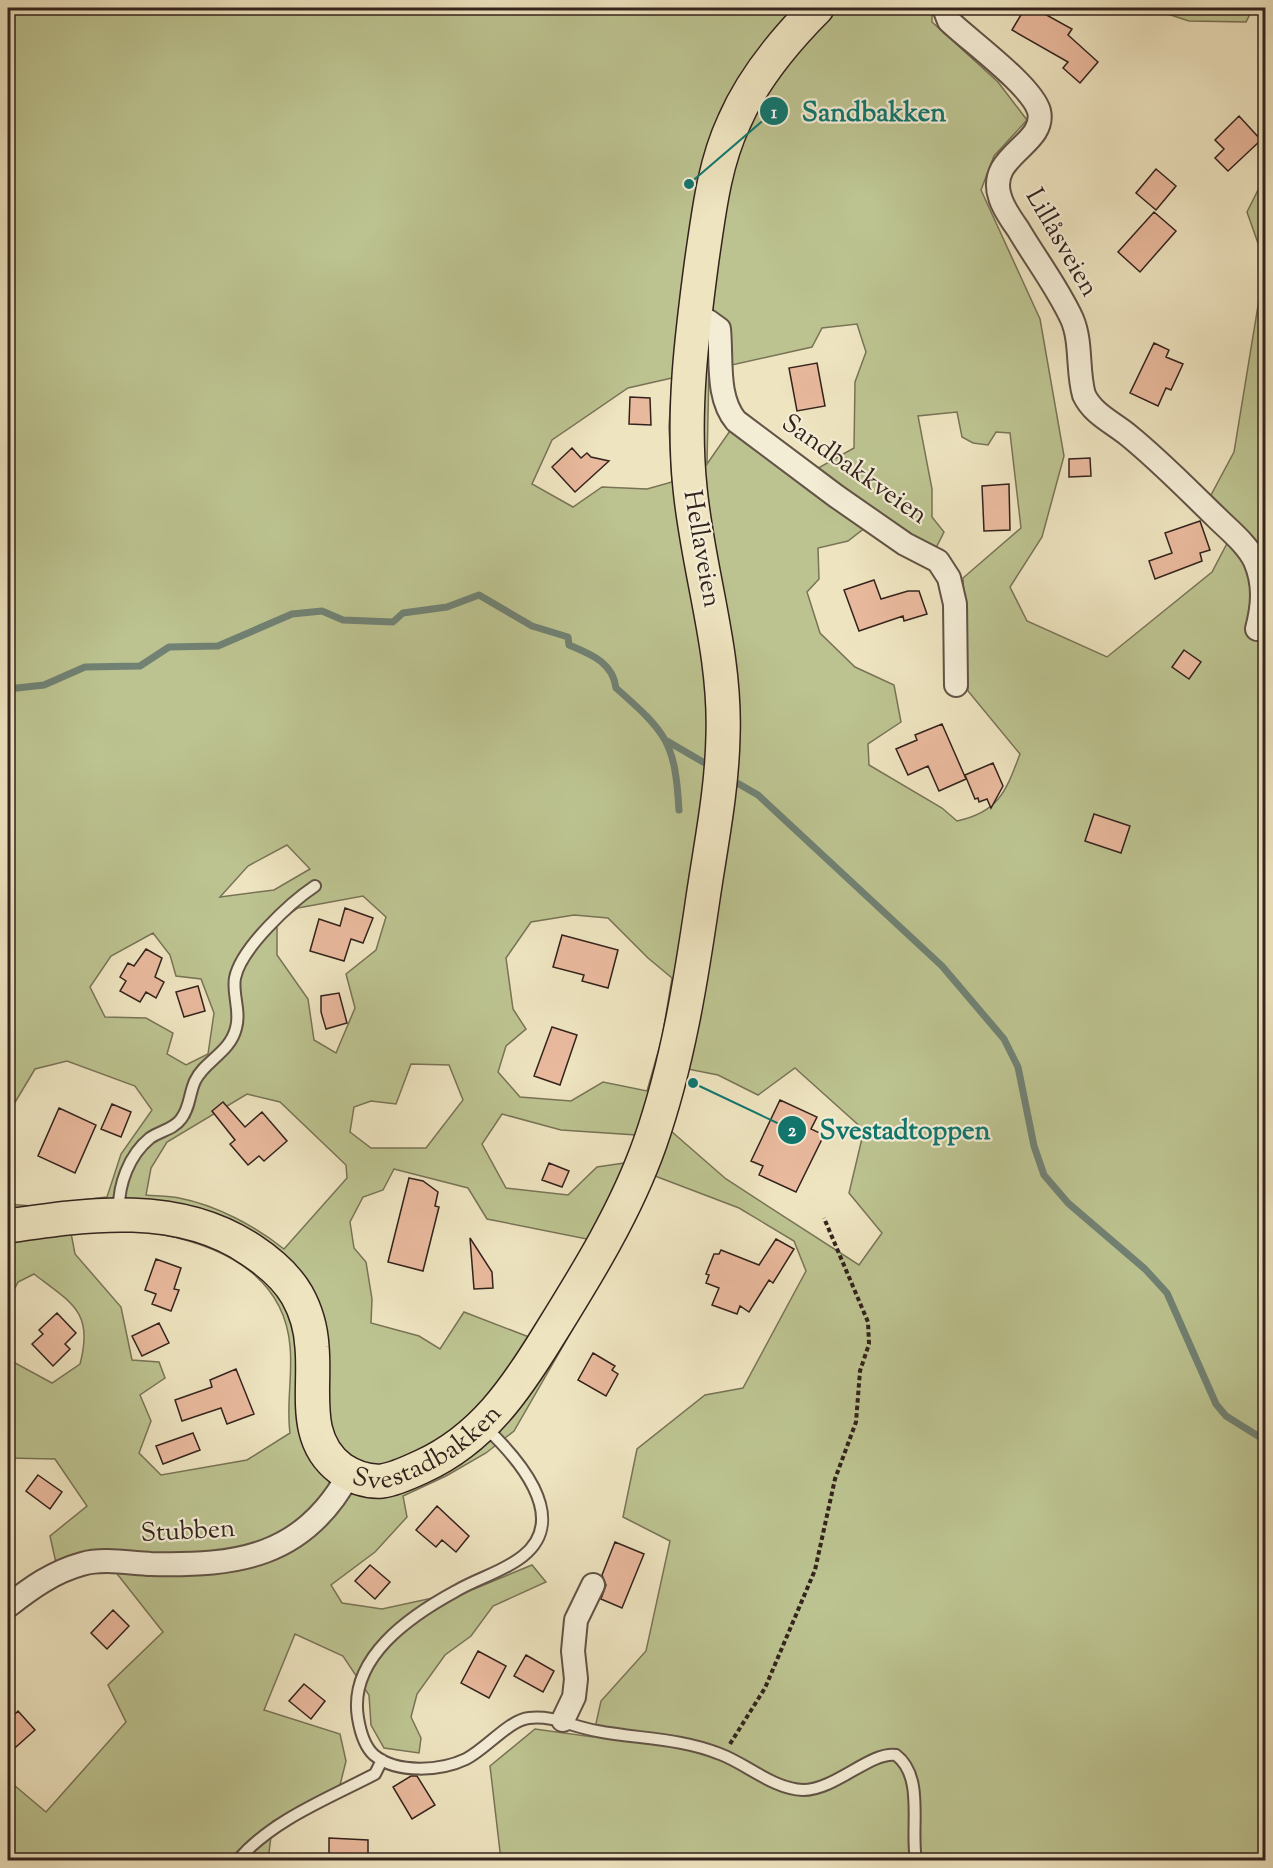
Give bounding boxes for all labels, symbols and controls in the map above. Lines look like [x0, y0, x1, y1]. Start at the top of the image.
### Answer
callout: Sandbakken [759, 89, 958, 134]
text: Sandbakken [802, 95, 946, 134]
text: 1 [771, 101, 778, 127]
street label: Lillåsveien [1015, 182, 1107, 304]
street label: Sandbakkveien [773, 406, 935, 534]
street label: Hellaveien [673, 487, 729, 611]
callout: Svestadtoppen [777, 1107, 1002, 1152]
text: Svestadtoppen [820, 1113, 990, 1152]
text: 2 [788, 1119, 797, 1145]
street label: Svestadbakken [347, 1397, 511, 1500]
street label: Stubben [140, 1511, 236, 1553]

